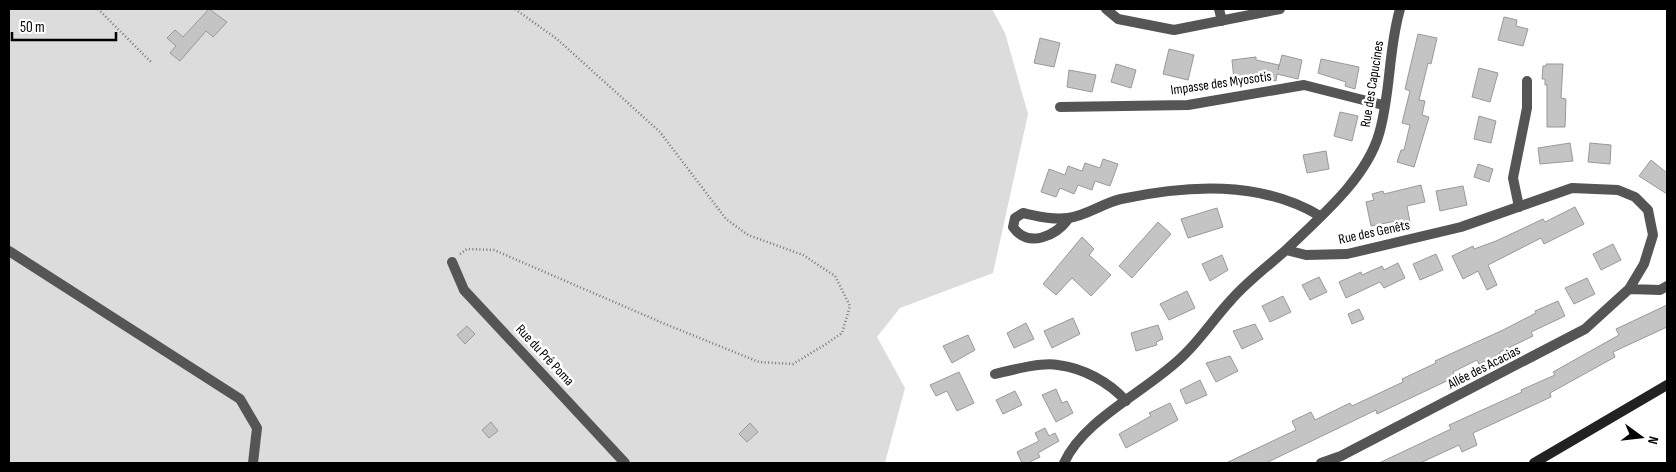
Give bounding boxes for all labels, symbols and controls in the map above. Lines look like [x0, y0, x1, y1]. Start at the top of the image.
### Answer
scale bar [12, 10, 116, 42]
text: 50 m [20, 18, 45, 37]
street label: Rue des Capucines [1357, 40, 1387, 128]
street label: Impasse des Myosotis [1169, 68, 1273, 98]
street label: Rue des Genêts [1337, 216, 1411, 248]
street label: Rue du Pré Poma [512, 321, 578, 389]
street label: Allée des Acacias [1444, 341, 1523, 393]
north arrow [1616, 412, 1666, 462]
text: N [1644, 434, 1662, 446]

